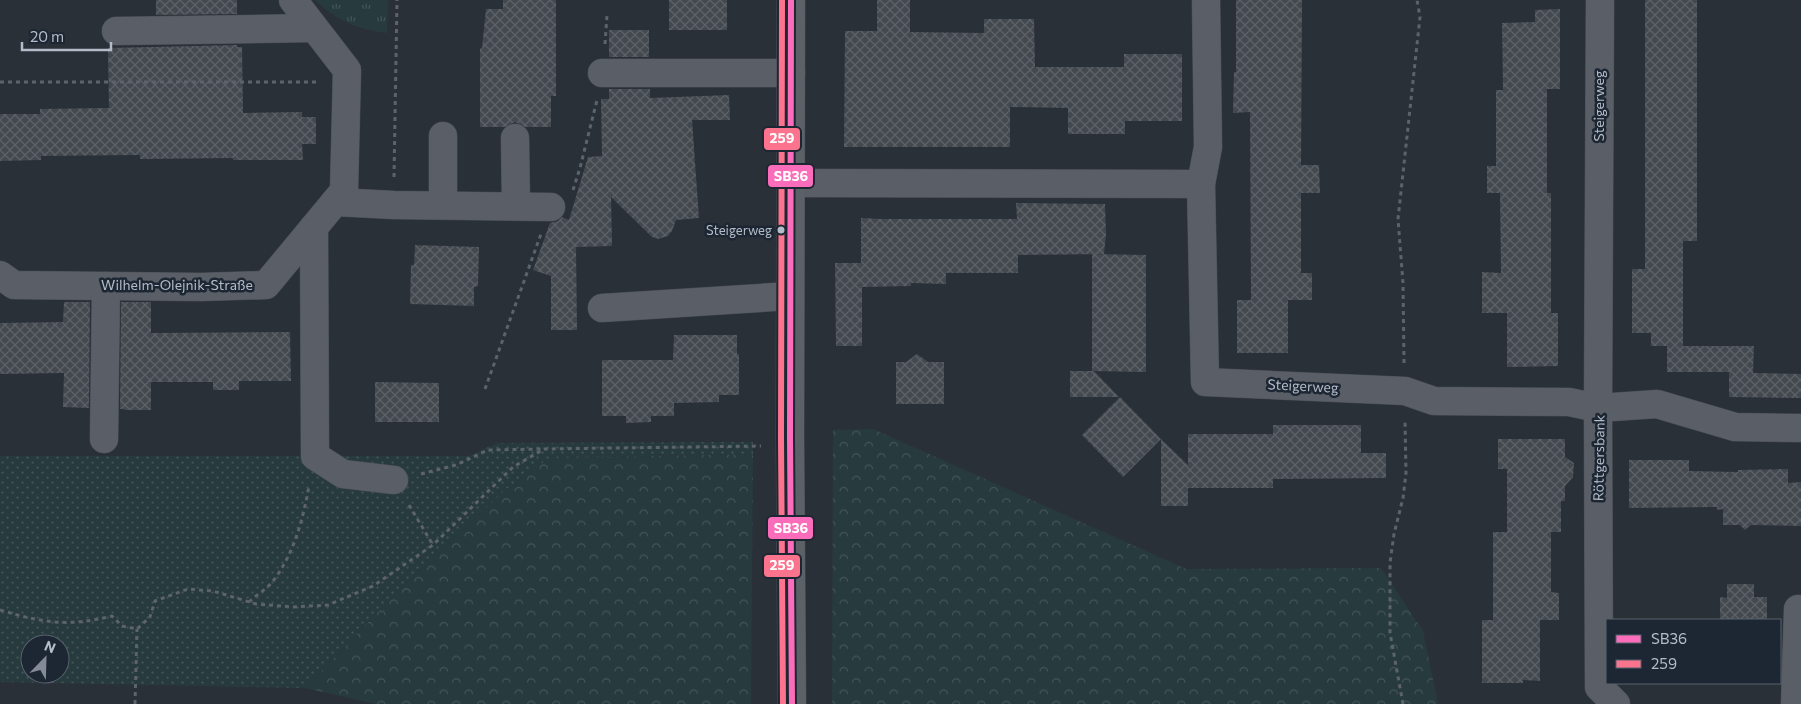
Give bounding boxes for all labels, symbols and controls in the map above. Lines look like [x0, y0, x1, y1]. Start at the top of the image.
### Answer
scale bar [22, 20, 111, 52]
text: 20 m [30, 27, 64, 45]
street label: Steigerweg [1590, 70, 1607, 142]
line badge: 259 [763, 127, 801, 151]
text: 259 [770, 129, 795, 146]
line badge: SB36 [767, 164, 814, 188]
text: SB36 [774, 167, 809, 184]
place label: Steigerweg [706, 222, 772, 238]
marker: Steigerweg [776, 225, 786, 235]
street label: Wilhelm-Olejnik-Straße [101, 276, 253, 293]
street label: Steigerweg [1267, 375, 1339, 396]
street label: Röttgersbank [1589, 414, 1608, 501]
line badge: SB36 [767, 516, 814, 540]
text: SB36 [774, 519, 809, 536]
line badge: 259 [763, 554, 801, 578]
text: 259 [770, 556, 795, 573]
legend [1606, 619, 1781, 684]
text: SB36 [1651, 629, 1687, 647]
north arrow [20, 634, 70, 684]
text: N [42, 637, 58, 656]
text: 259 [1651, 654, 1677, 672]

